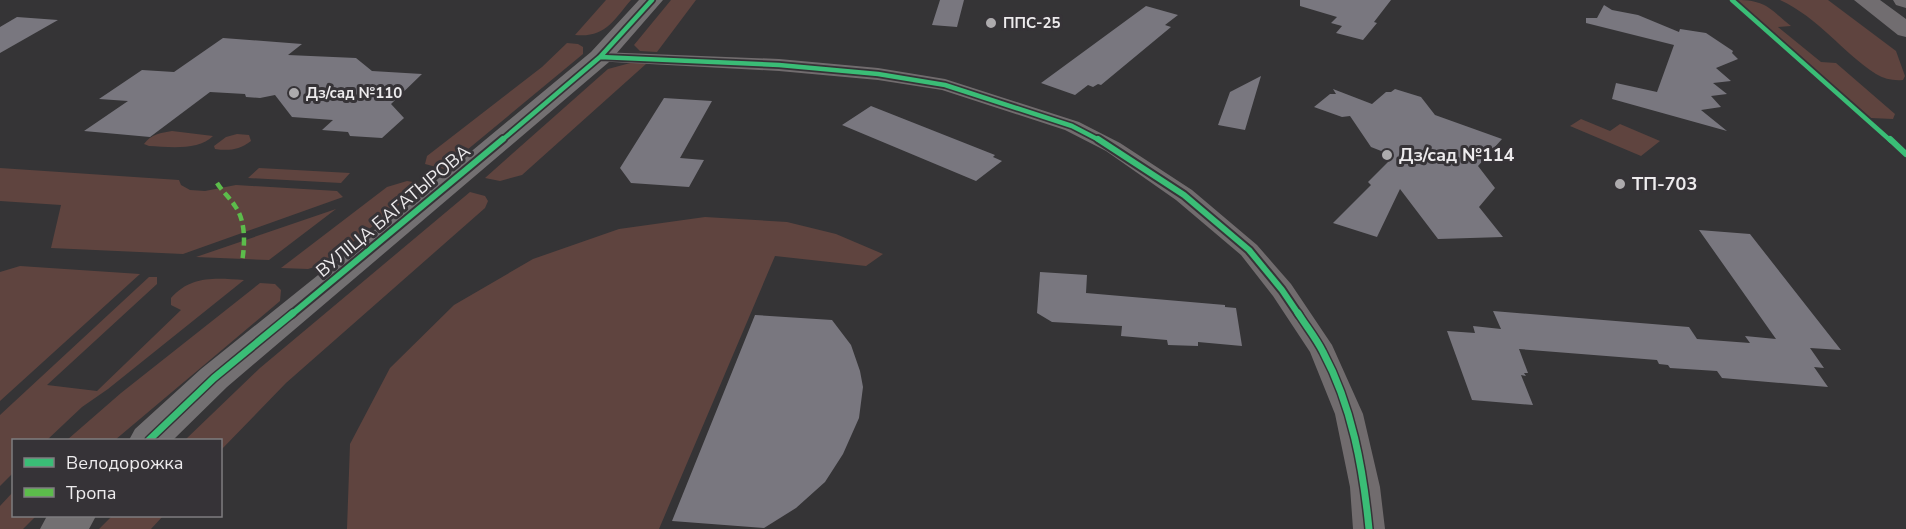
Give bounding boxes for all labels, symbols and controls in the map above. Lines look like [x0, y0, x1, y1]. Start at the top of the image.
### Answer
place label: ППС-25 [1003, 13, 1060, 33]
marker: ППС-25 [984, 16, 998, 30]
place label: Дз/сад №110 [306, 83, 402, 103]
marker: Дз/сад №110 [287, 86, 301, 100]
street label: ВУЛІЦА БАГАТЫРОВА [311, 139, 475, 283]
place label: Дз/сад №114 [1399, 143, 1515, 167]
marker: Дз/сад №114 [1380, 148, 1394, 162]
place label: ТП-703 [1632, 172, 1697, 196]
marker: ТП-703 [1613, 177, 1627, 191]
legend [12, 439, 222, 517]
text: Велодорожка [66, 451, 183, 475]
text: Тропа [66, 481, 117, 505]

